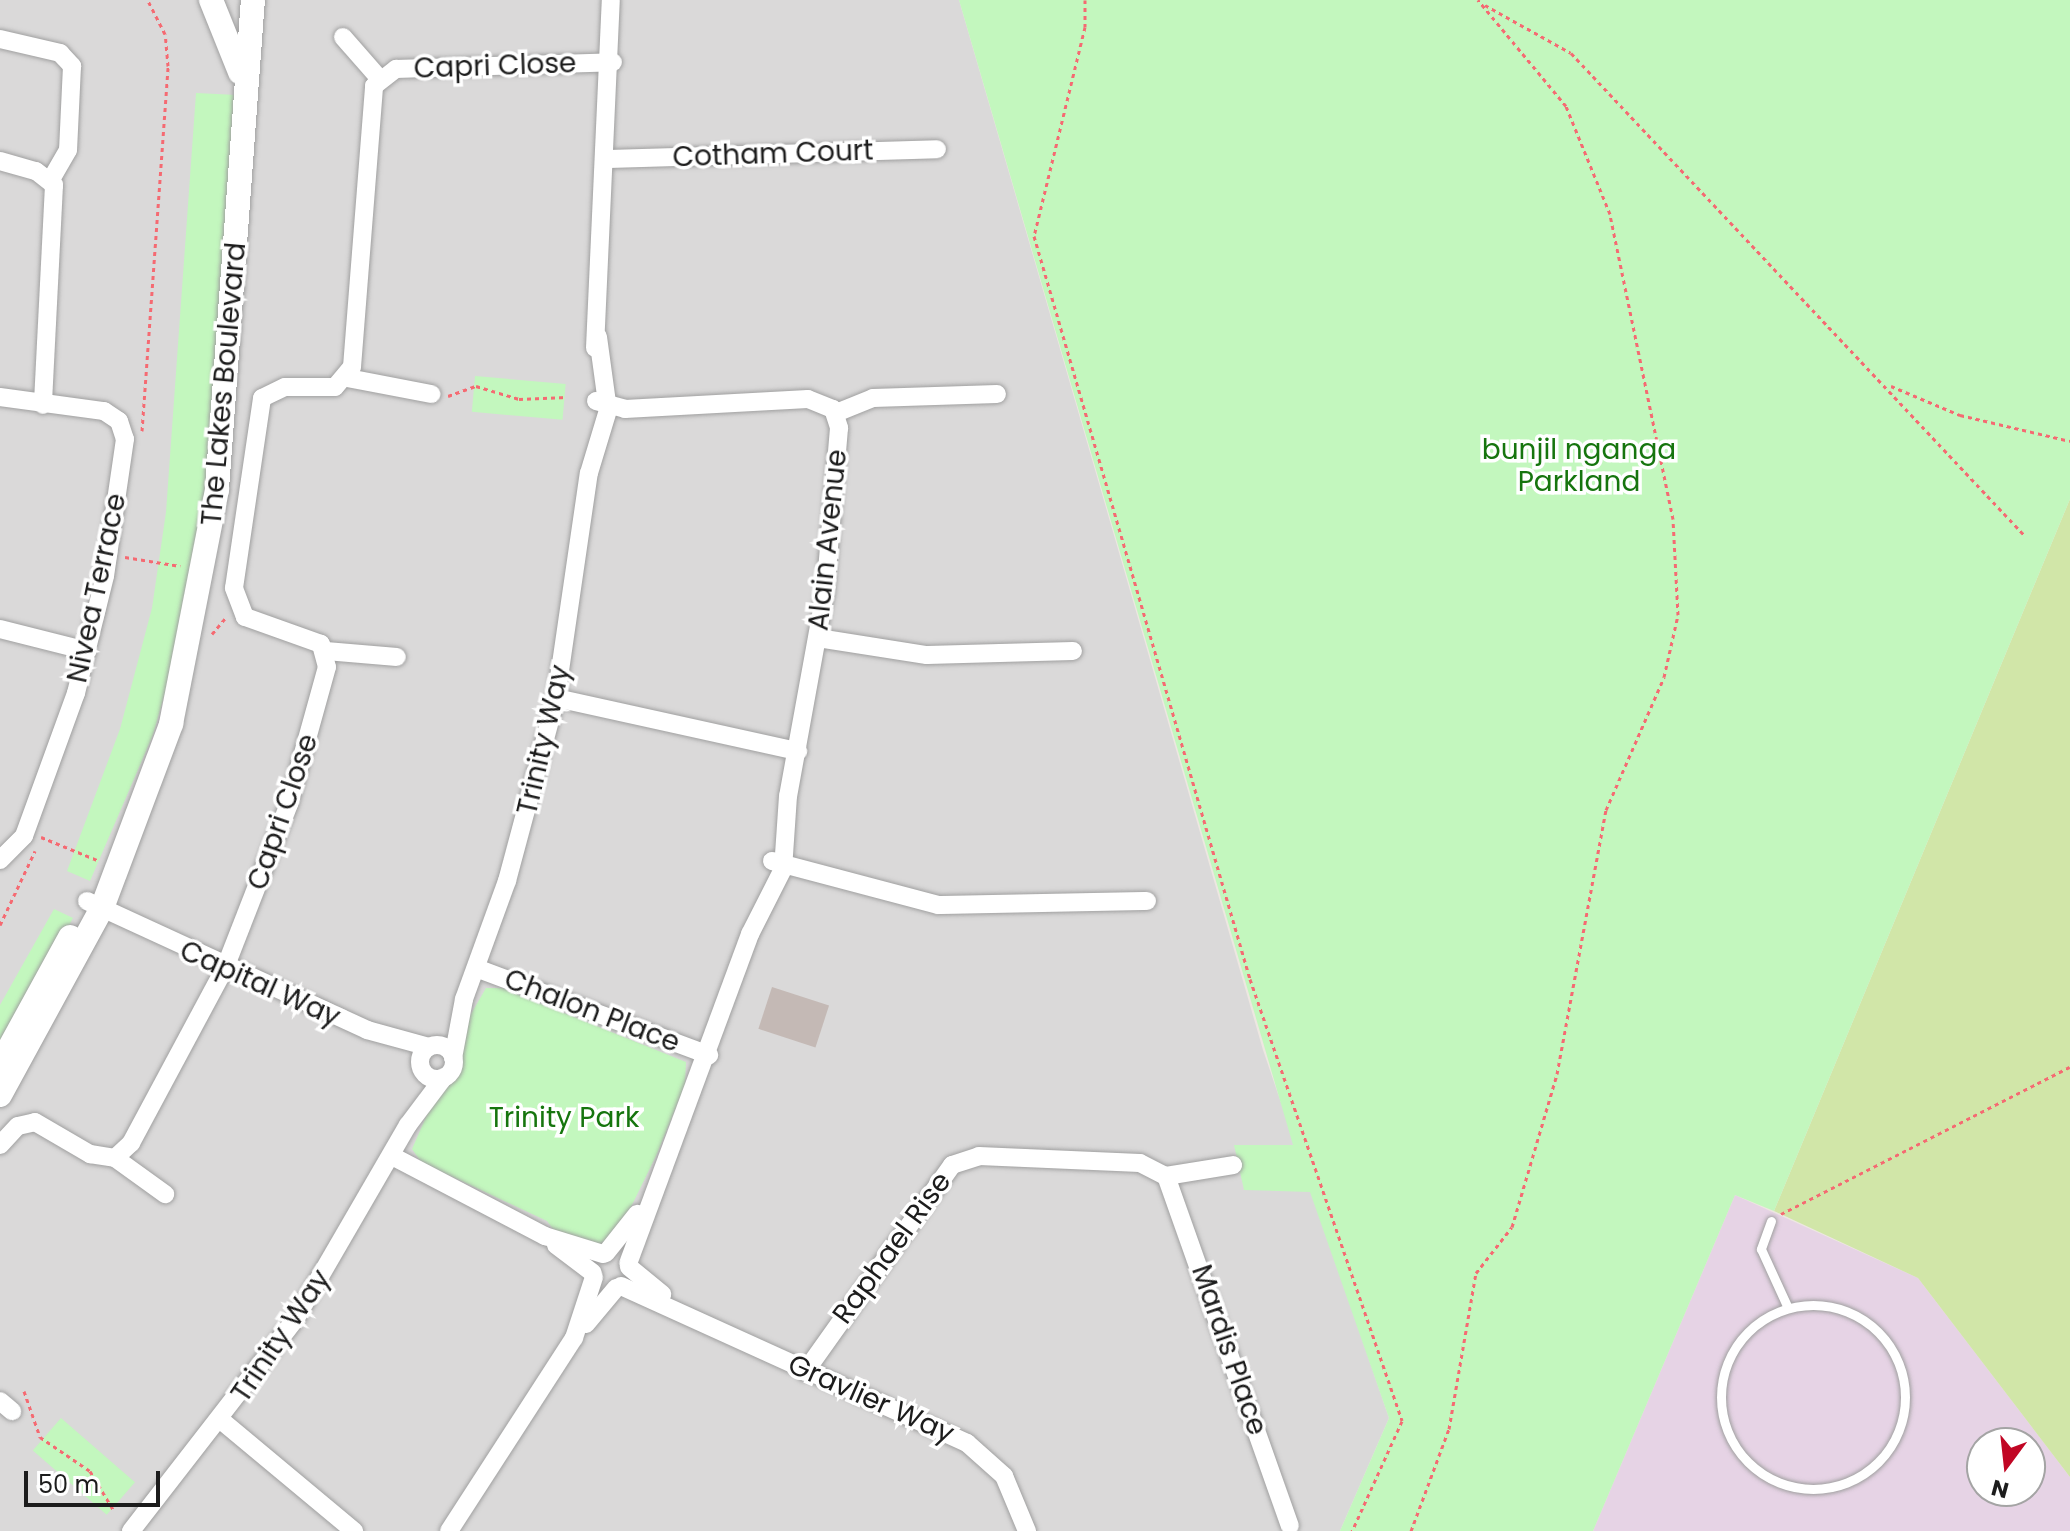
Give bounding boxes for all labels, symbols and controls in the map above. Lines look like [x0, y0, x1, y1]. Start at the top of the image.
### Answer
street label: Capri Close [413, 46, 577, 86]
street label: Cotham Court [672, 134, 874, 174]
street label: The Lakes Boulevard [195, 241, 253, 527]
park label: bunjil nganga Parkland [1482, 433, 1676, 499]
street label: Alain Avenue [802, 448, 854, 632]
street label: Nivea Terrace [61, 490, 133, 686]
street label: Trinity Way [510, 662, 578, 818]
street label: Capri Close [241, 730, 325, 894]
street label: Capital Way [175, 934, 345, 1034]
street label: Chalon Place [500, 962, 684, 1060]
park label: Trinity Park [489, 1101, 639, 1135]
street label: Raphael Rise [826, 1166, 958, 1330]
street label: Mardis Place [1184, 1260, 1274, 1440]
street label: Trinity Way [224, 1263, 338, 1409]
street label: Gravlier Way [783, 1347, 959, 1451]
north arrow [1966, 1427, 2046, 1507]
scale bar [28, 1455, 164, 1505]
text: 50 m [38, 1468, 99, 1501]
text: N [1988, 1472, 2012, 1506]

